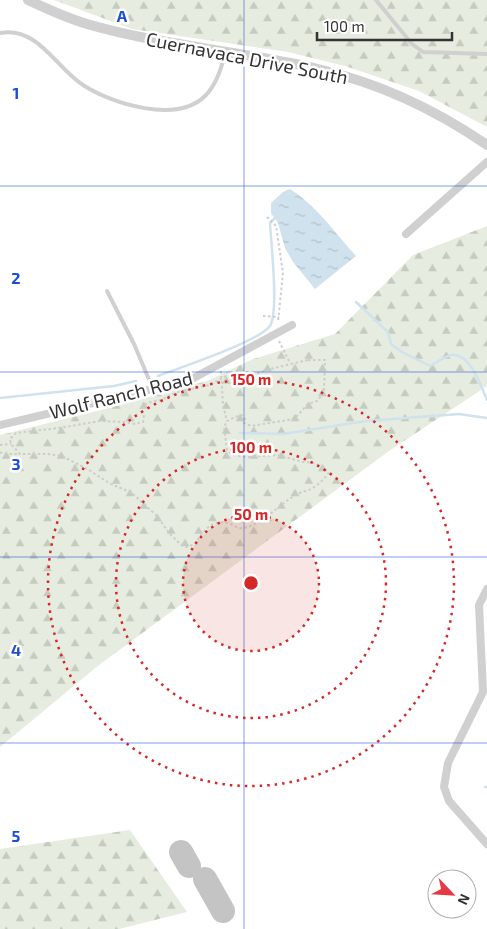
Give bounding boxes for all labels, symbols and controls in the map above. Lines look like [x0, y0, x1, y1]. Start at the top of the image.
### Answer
text: A [117, 6, 128, 25]
scale bar [317, 10, 452, 42]
text: 100 m [324, 17, 365, 35]
street label: Cuernavaca Drive South [144, 27, 350, 88]
text: 1 [13, 83, 19, 102]
text: 2 [11, 268, 21, 287]
street label: Wolf Ranch Road [47, 366, 195, 423]
text: 150 m [231, 370, 271, 388]
text: 100 m [230, 438, 272, 456]
text: 3 [11, 454, 21, 473]
text: 50 m [234, 505, 268, 523]
centre of rings [242, 574, 260, 592]
text: 4 [11, 640, 21, 659]
text: 5 [12, 826, 21, 845]
north arrow [427, 869, 477, 919]
text: N [454, 892, 474, 908]

